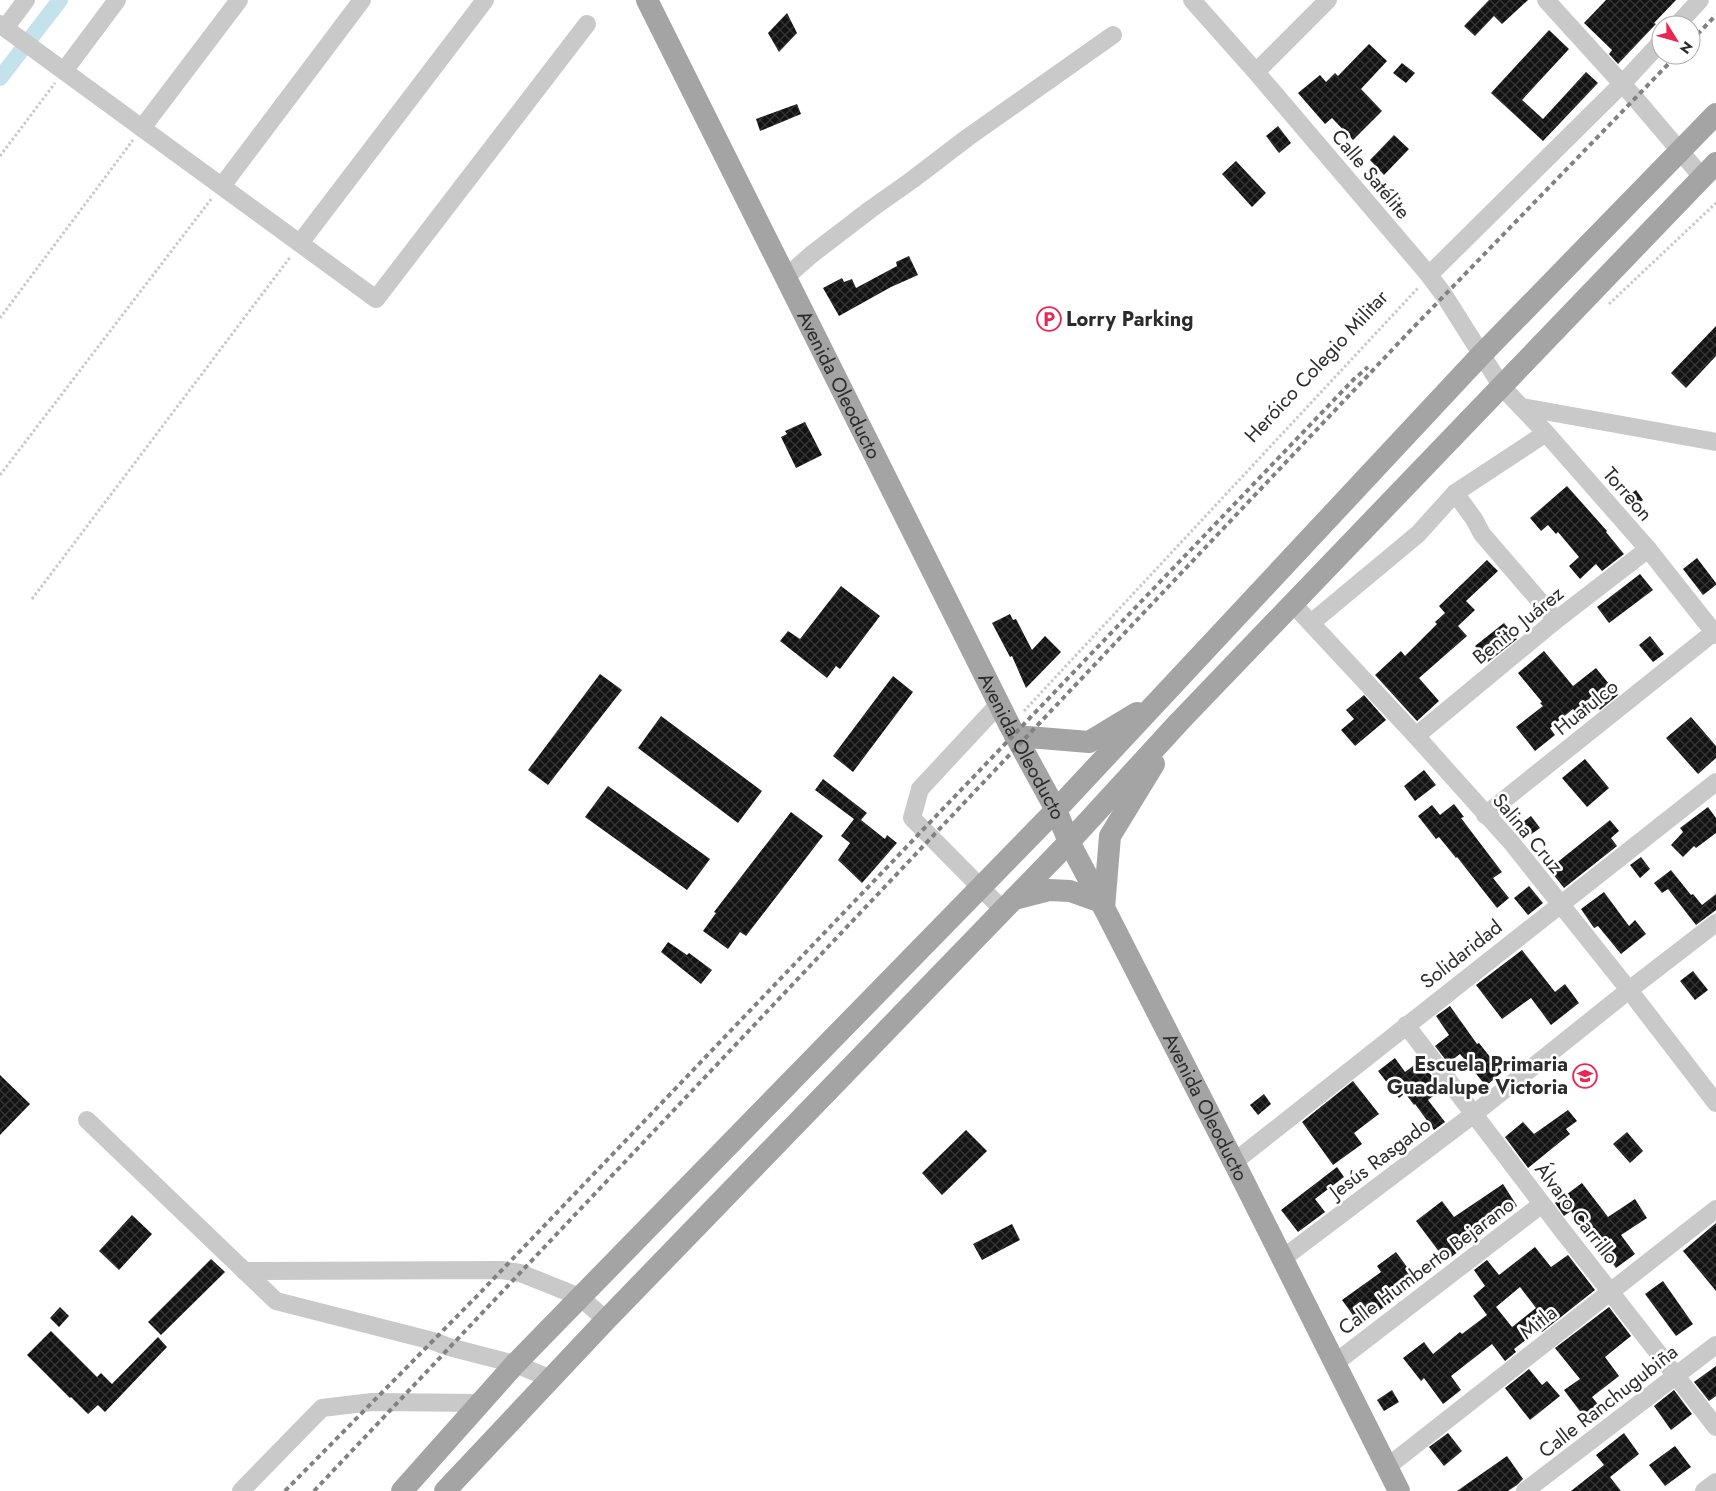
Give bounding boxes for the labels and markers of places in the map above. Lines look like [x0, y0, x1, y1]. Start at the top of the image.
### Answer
place label: Lorry Parking [1066, 305, 1193, 334]
parking icon: Lorry Parking [1036, 306, 1062, 332]
place label: Escuela Primaria Guadalupe Victoria [1387, 1050, 1568, 1102]
school or university icon: Escuela Primaria Guadalupe Victoria [1572, 1063, 1598, 1089]

